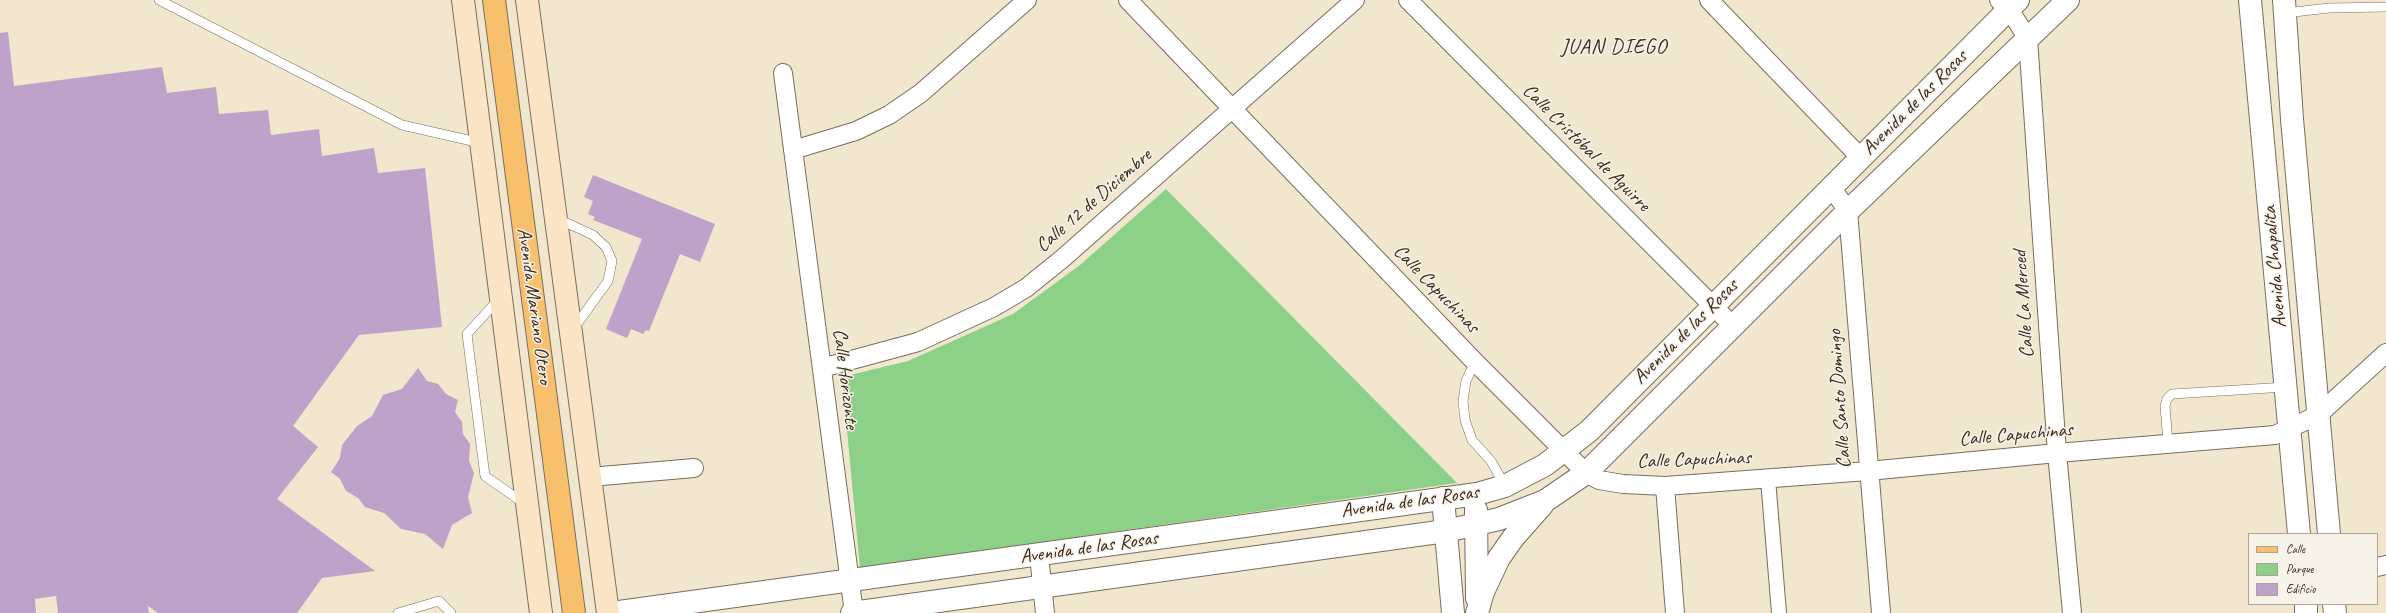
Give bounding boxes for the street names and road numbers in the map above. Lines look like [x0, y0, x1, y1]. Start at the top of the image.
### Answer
street label: Avenida de las Rosas [1857, 45, 1973, 161]
street label: Calle Cristóbal de Aguirre [1517, 79, 1655, 217]
street label: Calle 12 de Diciembre [1031, 144, 1157, 258]
street label: Avenida Chapalita [2258, 205, 2292, 329]
street label: Avenida Mariano Otero [511, 226, 557, 386]
street label: Calle Capuchinas [1388, 240, 1484, 338]
street label: Calle La Merced [2008, 249, 2040, 359]
street label: Avenida de las Rosas [1628, 274, 1744, 390]
street label: Calle Horizonte [827, 327, 863, 431]
street label: Calle Santo Domingo [1823, 329, 1857, 469]
street label: Calle Capuchinas [1958, 418, 2074, 452]
street label: Calle Capuchinas [1637, 446, 1751, 474]
street label: Avenida de las Rosas [1340, 480, 1480, 524]
street label: Avenida de las Rosas [1019, 526, 1159, 570]

